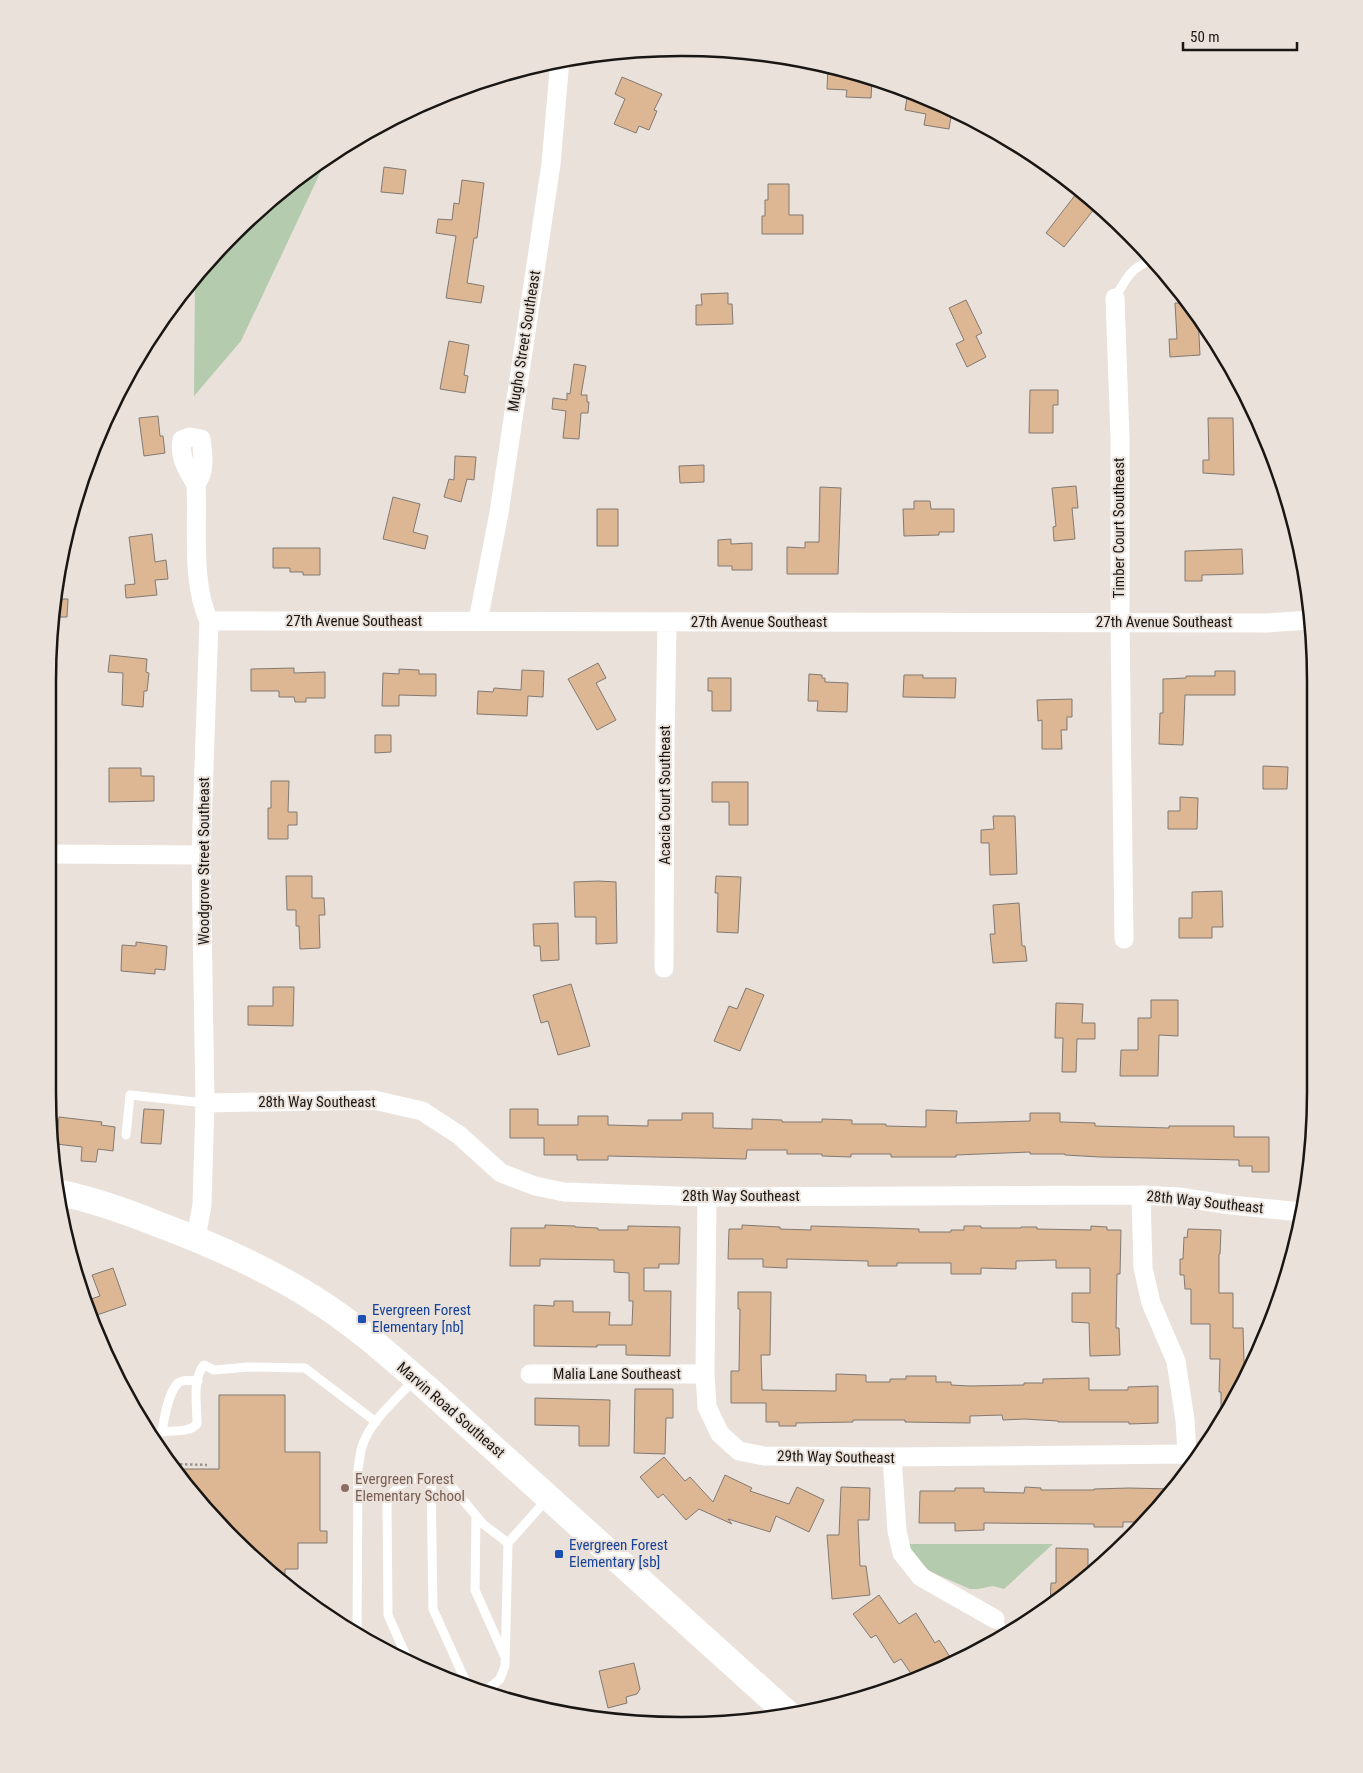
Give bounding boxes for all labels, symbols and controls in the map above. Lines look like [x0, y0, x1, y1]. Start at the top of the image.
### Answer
scale bar [1183, 20, 1297, 52]
text: 50 m [1190, 28, 1220, 46]
street label: Mugho Street Southeast [504, 269, 544, 413]
street label: Timber Court Southeast [1110, 458, 1128, 598]
street label: 27th Avenue Southeast [286, 612, 422, 630]
street label: 27th Avenue Southeast [691, 613, 827, 631]
street label: 27th Avenue Southeast [1096, 613, 1232, 631]
street label: Acacia Court Southeast [656, 725, 674, 865]
street label: Woodgrove Street Southeast [195, 777, 213, 945]
street label: 28th Way Southeast [258, 1093, 376, 1111]
street label: 28th Way Southeast [682, 1187, 800, 1205]
street label: 28th Way Southeast [1146, 1187, 1264, 1217]
place label: Evergreen Forest Elementary [nb] [372, 1301, 471, 1336]
marker: Evergreen Forest Elementary [nb] [356, 1313, 368, 1325]
street label: Marvin Road Southeast [393, 1358, 509, 1462]
street label: Malia Lane Southeast [553, 1365, 681, 1383]
street label: 29th Way Southeast [777, 1447, 895, 1467]
place label: Evergreen Forest Elementary School [355, 1470, 465, 1505]
marker: Evergreen Forest Elementary School [339, 1482, 351, 1494]
place label: Evergreen Forest Elementary [sb] [569, 1536, 668, 1571]
marker: Evergreen Forest Elementary [sb] [553, 1548, 565, 1560]

